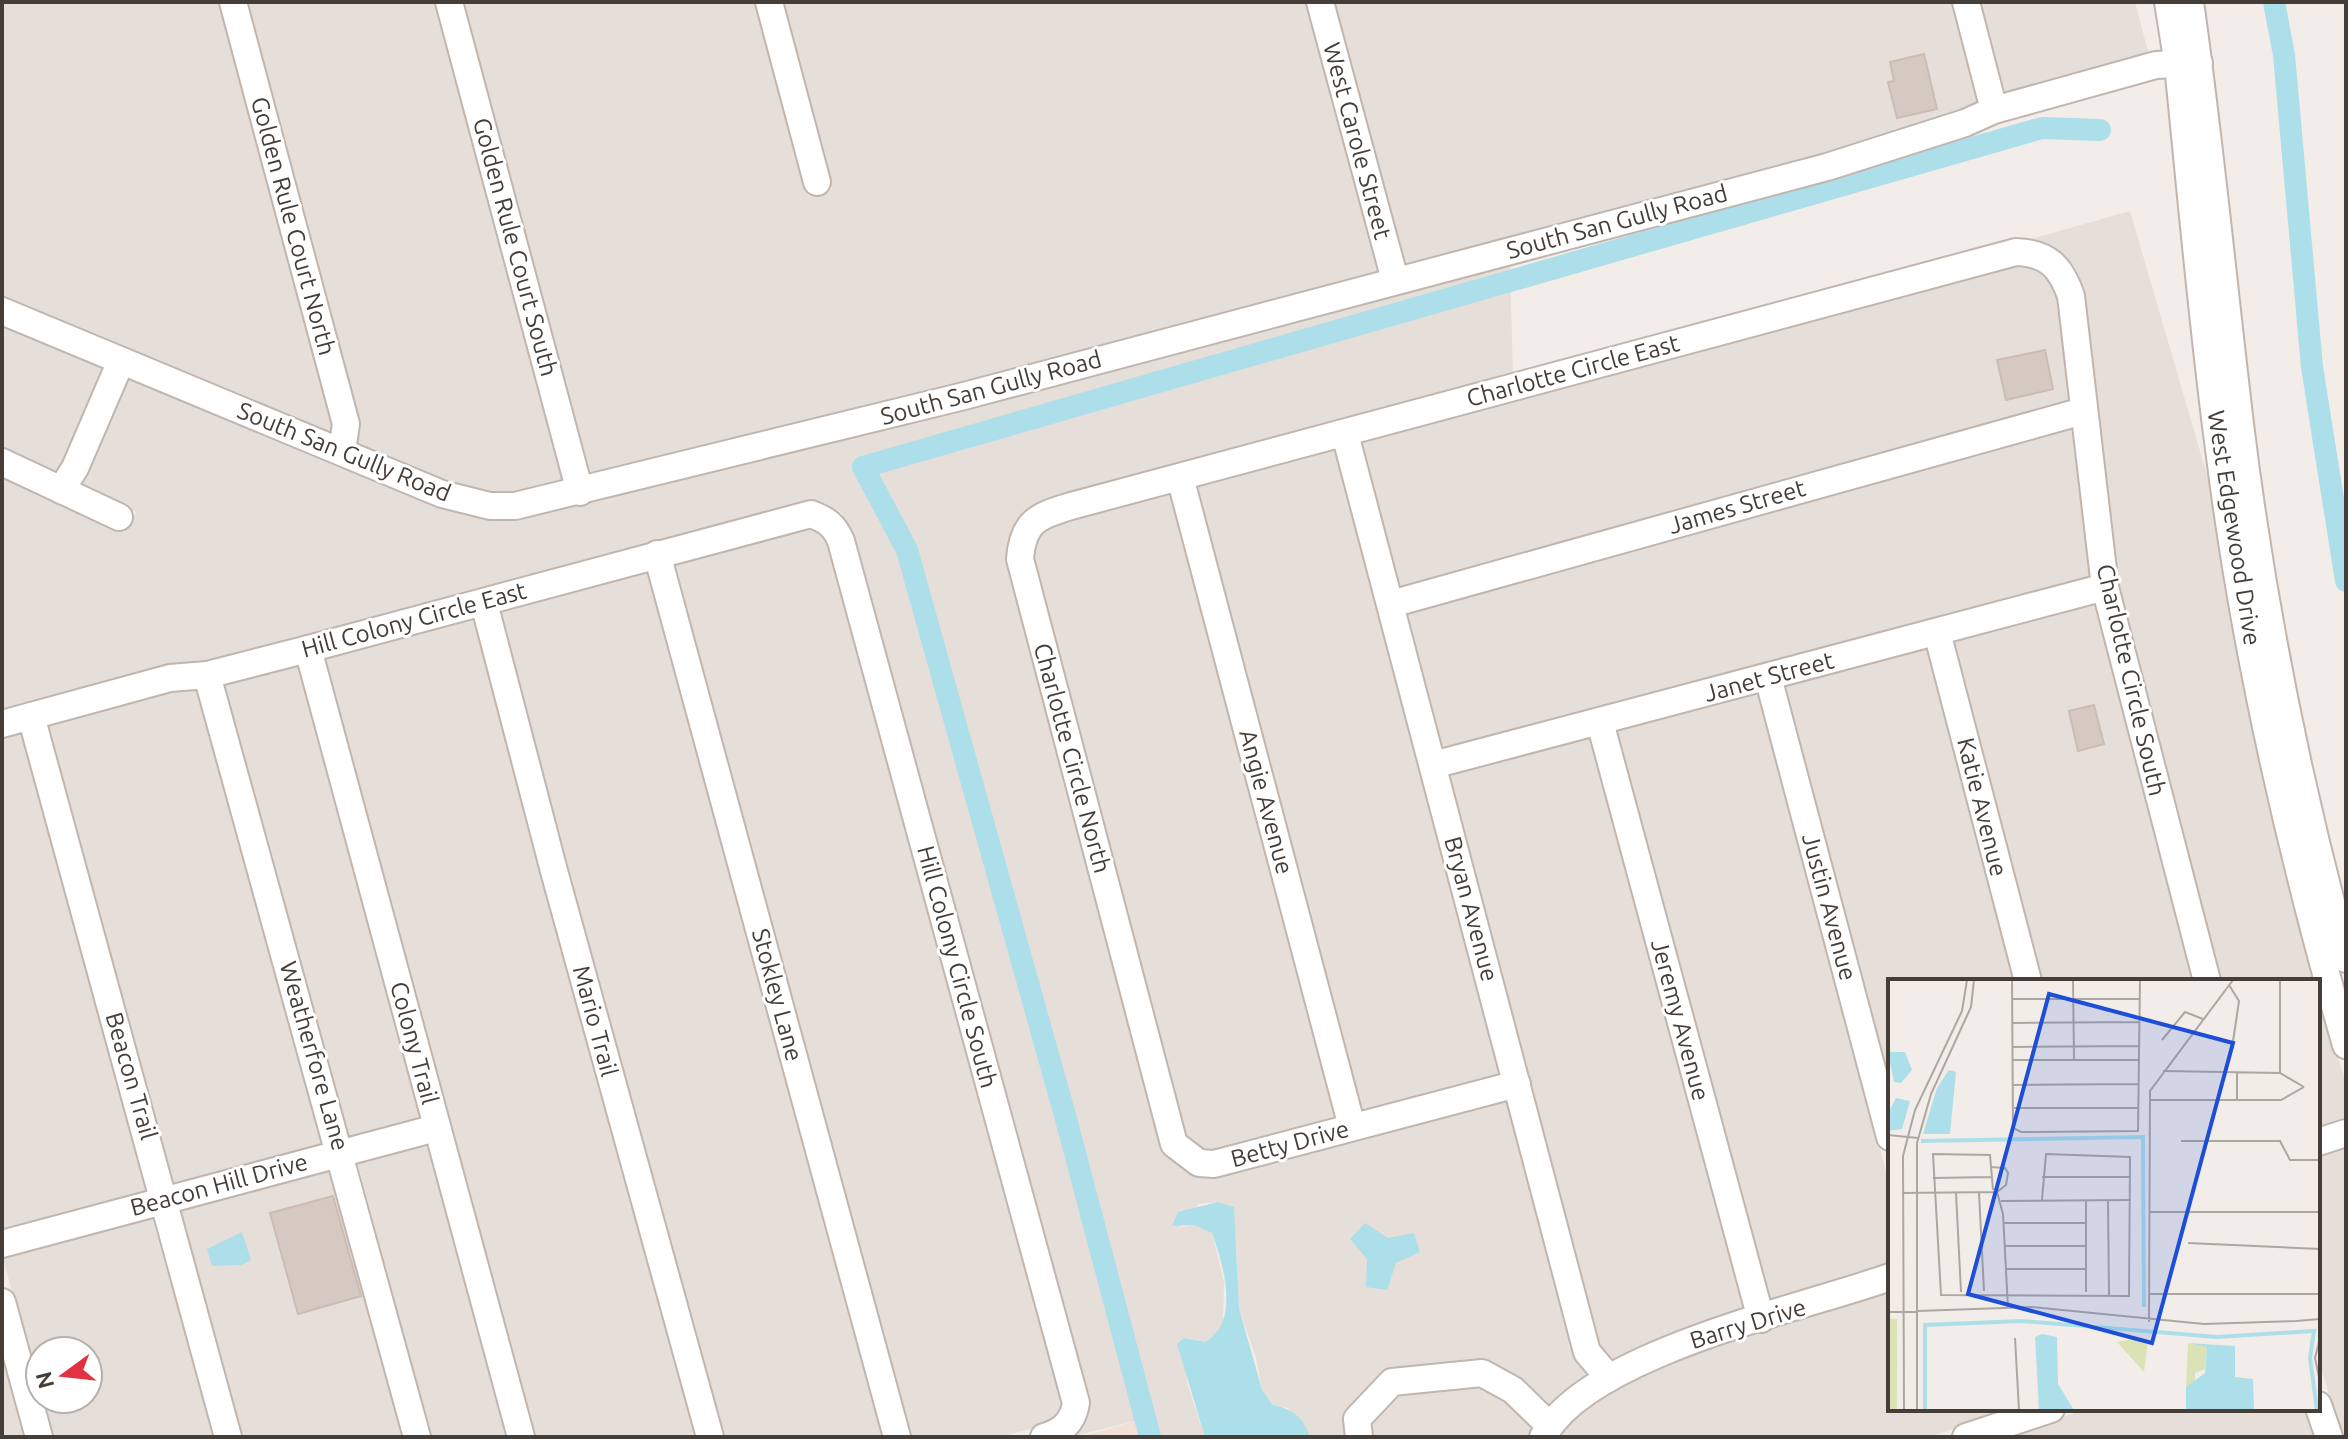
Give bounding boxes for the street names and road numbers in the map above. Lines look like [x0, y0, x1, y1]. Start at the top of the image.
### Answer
street label: West Carole Street [1318, 40, 1397, 243]
street label: Golden Rule Court North [246, 94, 341, 358]
street label: Golden Rule Court South [468, 115, 563, 379]
street label: South San Gully Road [1503, 179, 1730, 264]
street label: Charlotte Circle East [1464, 329, 1683, 412]
street label: South San Gully Road [877, 345, 1104, 430]
street label: South San Gully Road [234, 396, 455, 507]
street label: West Edgewood Drive [2203, 408, 2266, 647]
street label: James Street [1665, 474, 1809, 539]
street label: Charlotte Circle South [2092, 561, 2171, 798]
street label: Hill Colony Circle East [298, 576, 530, 663]
street label: Charlotte Circle North [1029, 640, 1116, 876]
street label: Janet Street [1701, 646, 1837, 707]
street label: Angie Avenue [1234, 727, 1299, 877]
street label: Katie Avenue [1952, 735, 2013, 879]
street label: Justin Avenue [1797, 830, 1862, 983]
street label: Bryan Avenue [1439, 834, 1504, 984]
street label: Hill Colony Circle South [912, 843, 1003, 1091]
street label: Stokley Lane [747, 926, 808, 1064]
street label: Jeremy Avenue [1646, 936, 1715, 1104]
street label: Weatherfore Lane [275, 958, 354, 1154]
street label: Mario Trail [568, 962, 623, 1079]
street label: Colony Trail [385, 979, 444, 1107]
street label: Beacon Trail [100, 1009, 163, 1143]
street label: Betty Drive [1228, 1115, 1352, 1172]
street label: Beacon Hill Drive [127, 1148, 311, 1221]
street label: Barry Drive [1686, 1293, 1809, 1354]

